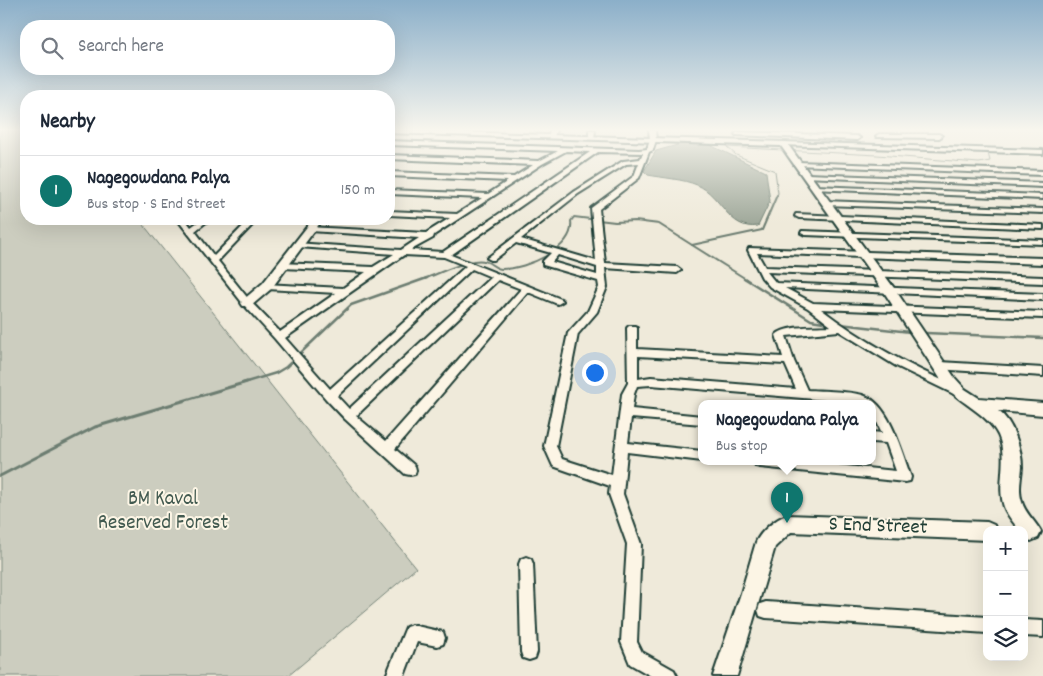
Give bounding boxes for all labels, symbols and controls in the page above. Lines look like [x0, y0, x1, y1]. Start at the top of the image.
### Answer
search box [20, 20, 395, 75]
icon: search [38, 34, 66, 62]
text: Search here [78, 34, 164, 61]
text: Nearby [40, 108, 95, 138]
text: Nagegowdana Palya [87, 166, 230, 193]
text: 1 [54, 179, 58, 202]
text: 150 m [341, 179, 375, 202]
text: Bus stop · S End Street [87, 193, 225, 216]
your location [582, 360, 608, 386]
popup [698, 400, 876, 465]
text: Nagegowdana Palya [716, 408, 858, 435]
text: Bus stop [716, 435, 768, 458]
pin: 1 [771, 482, 803, 523]
park label: BM Kaval Reserved Forest [98, 485, 228, 539]
street label: S End Street [828, 510, 928, 544]
map controls [983, 526, 1028, 661]
button: + [983, 526, 1028, 571]
button: − [983, 571, 1028, 616]
button: layers [983, 616, 1028, 661]

